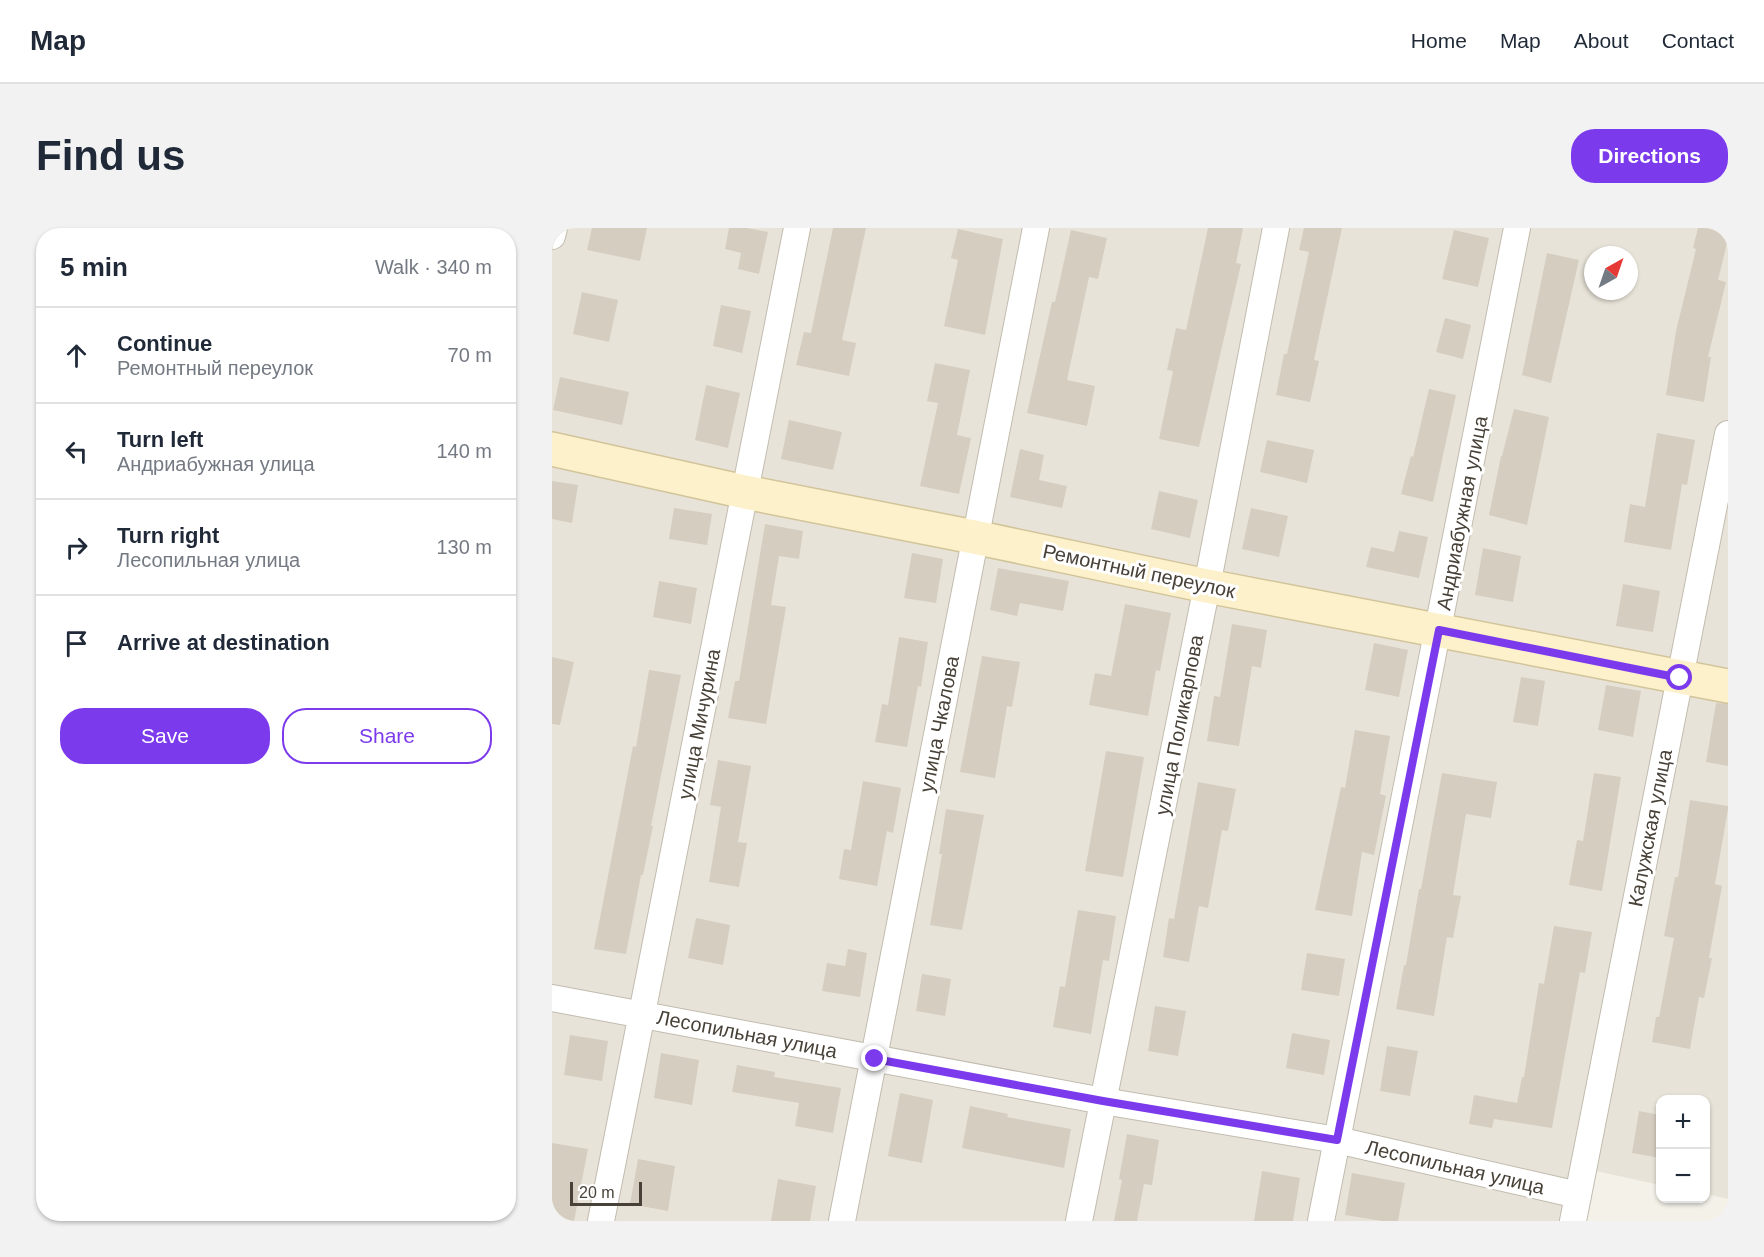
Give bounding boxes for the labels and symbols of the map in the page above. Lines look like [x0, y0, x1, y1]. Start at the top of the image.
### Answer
north arrow [1584, 246, 1638, 300]
street label: Андриабужная улица [1432, 413, 1492, 612]
street label: Ремонтный переулок [1041, 540, 1237, 602]
street label: улица Поликарпова [1151, 632, 1207, 817]
street label: улица Мичурина [674, 646, 725, 801]
street label: улица Чкалова [915, 653, 963, 794]
route start [1666, 664, 1692, 690]
street label: Калужская улица [1624, 747, 1676, 908]
street label: Лесопильная улица [655, 1006, 840, 1062]
route end [861, 1045, 887, 1071]
street label: Лесопильная улица [1363, 1136, 1548, 1199]
scale bar [570, 1179, 642, 1206]

